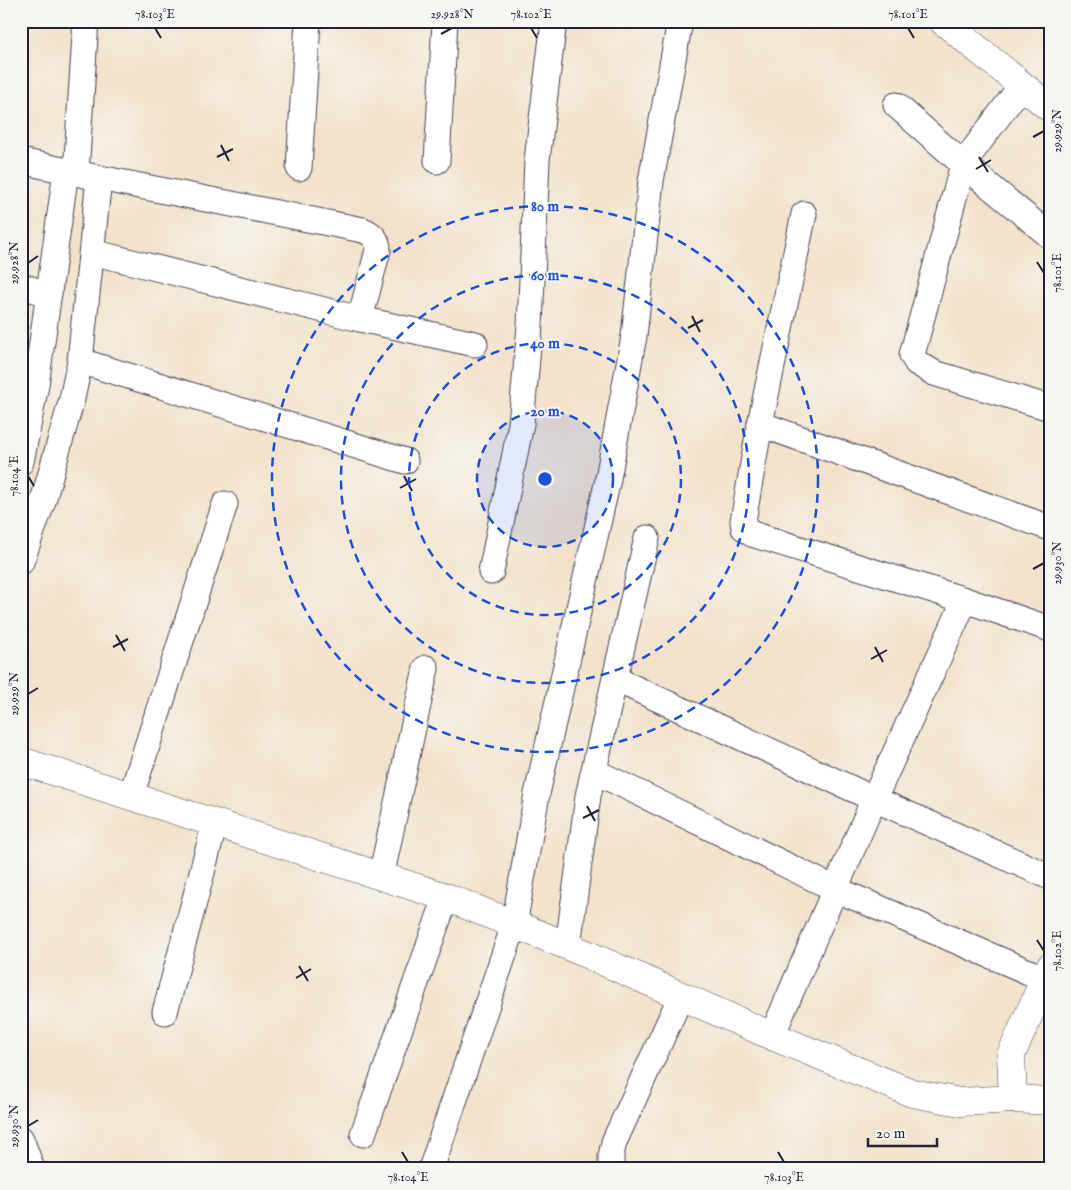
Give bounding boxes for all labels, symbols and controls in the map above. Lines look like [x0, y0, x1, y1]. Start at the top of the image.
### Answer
text: 78.103°E [135, 7, 175, 22]
text: 29.928°N [430, 7, 474, 22]
text: 78.102°E [511, 7, 551, 22]
text: 78.101°E [888, 7, 928, 22]
text: 29.929°N [1050, 109, 1065, 153]
text: 80 m [531, 197, 559, 216]
text: 29.928°N [7, 241, 22, 285]
text: 78.101°E [1050, 253, 1065, 293]
text: 60 m [531, 266, 560, 285]
text: 40 m [530, 334, 560, 353]
text: 20 m [530, 402, 560, 421]
text: 78.104°E [7, 455, 22, 497]
centre of rings [536, 470, 554, 488]
text: 29.930°N [1050, 541, 1065, 585]
text: 29.929°N [7, 672, 22, 716]
text: 78.102°E [1050, 931, 1065, 971]
text: 29.930°N [7, 1104, 22, 1148]
scale bar [868, 1115, 937, 1147]
text: 20 m [876, 1124, 906, 1143]
text: 78.104°E [387, 1170, 429, 1185]
text: 78.103°E [764, 1170, 804, 1185]

